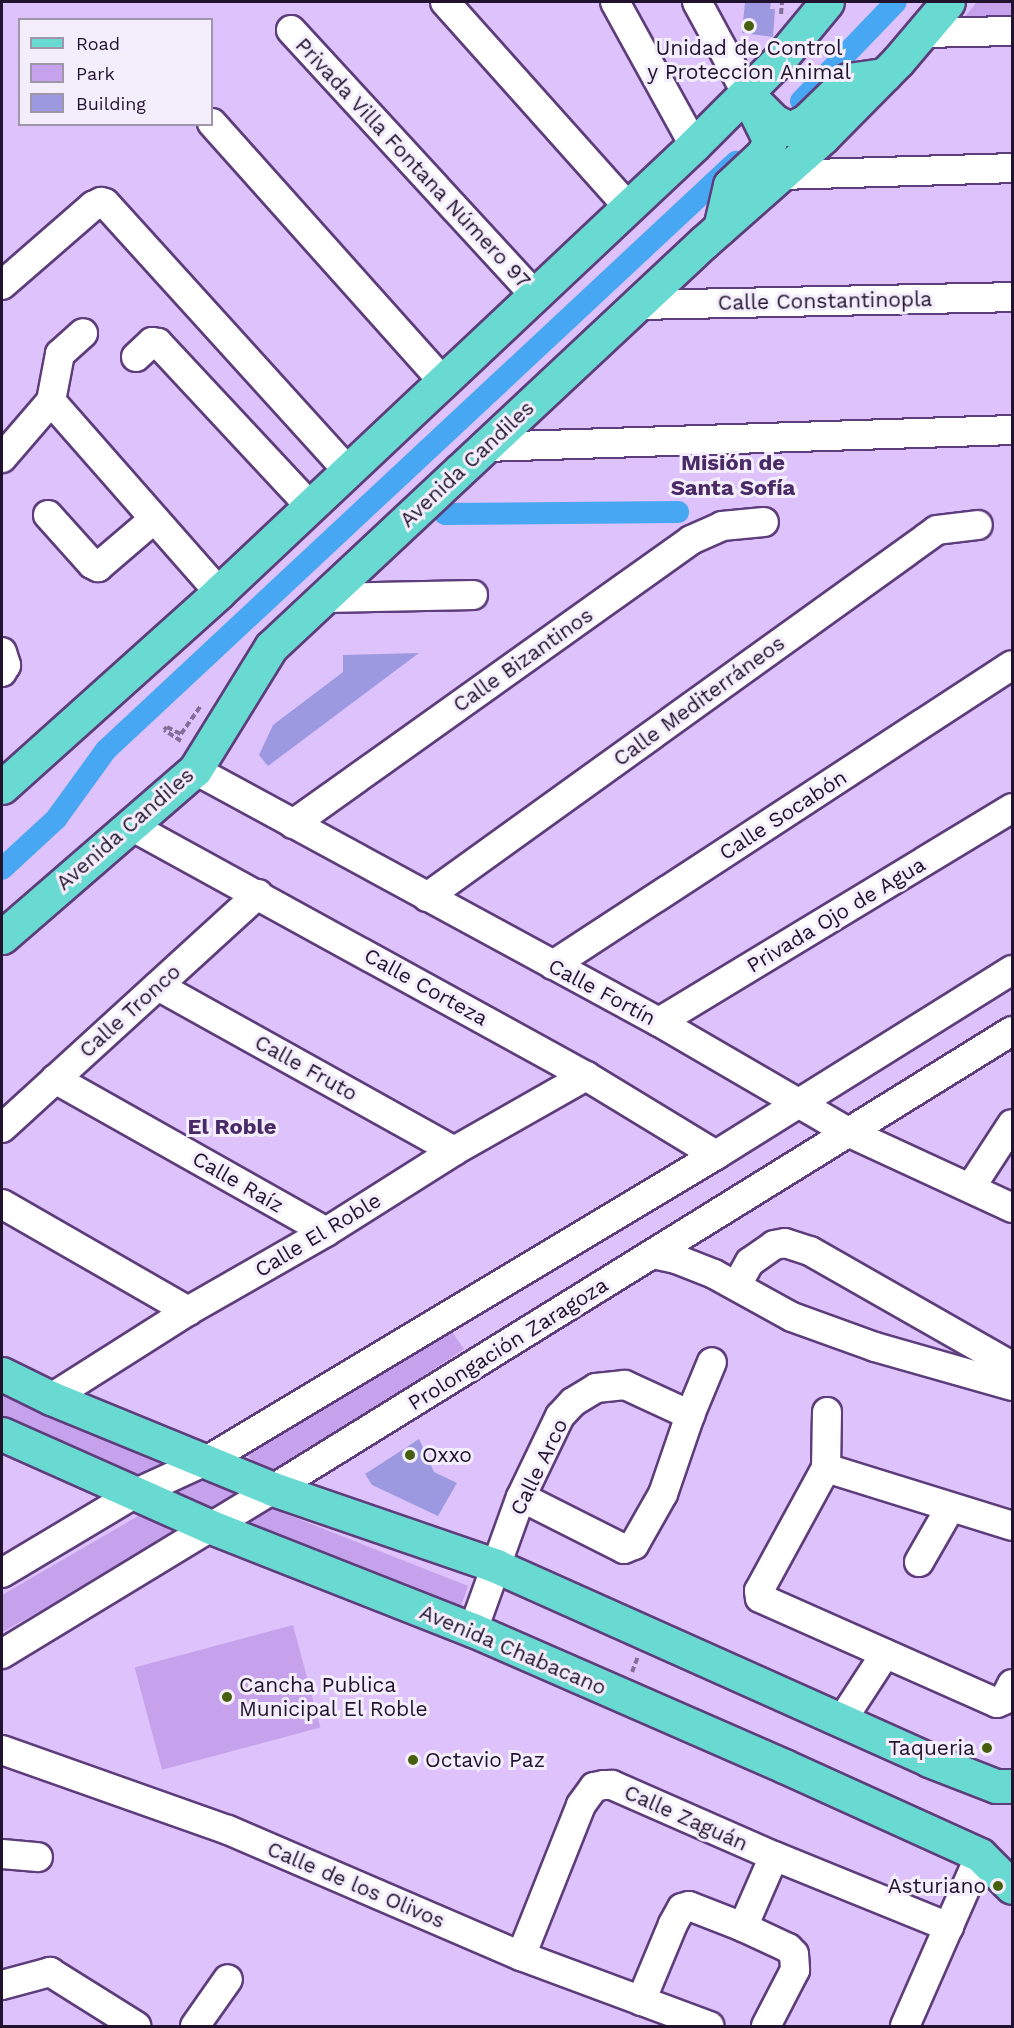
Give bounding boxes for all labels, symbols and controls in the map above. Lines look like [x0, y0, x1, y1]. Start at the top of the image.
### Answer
legend [18, 18, 213, 126]
marker: Unidad de Control y Proteccion Animal [742, 19, 756, 33]
street label: Privada Villa Fontana Número 97 [289, 32, 537, 294]
text: Road [76, 33, 120, 54]
place label: Unidad de Control y Proteccion Animal [646, 35, 852, 85]
text: Park [76, 63, 115, 84]
text: Building [76, 93, 146, 114]
street label: Calle Constantinopla [718, 287, 932, 315]
street label: Avenida Candiles [395, 395, 539, 533]
district label: Misión de Santa Sofía [671, 449, 795, 500]
street label: Calle Bizantinos [448, 602, 598, 718]
street label: Calle Mediterráneos [608, 630, 790, 772]
street label: Avenida Candiles [51, 762, 199, 896]
street label: Calle Socabón [715, 764, 851, 866]
street label: Privada Ojo de Agua [742, 851, 930, 979]
street label: Calle Corteza [360, 943, 492, 1031]
street label: Calle Fortín [544, 953, 660, 1031]
street label: Calle Tronco [74, 959, 186, 1063]
street label: Calle Fruto [250, 1030, 362, 1106]
district label: El Roble [187, 1114, 277, 1140]
street label: Calle Raíz [188, 1146, 288, 1218]
street label: Calle El Roble [250, 1187, 386, 1283]
street label: Prolongación Zaragoza [403, 1272, 613, 1416]
street label: Calle Arco [505, 1414, 573, 1520]
place label: Oxxo [422, 1442, 472, 1468]
marker: Oxxo [403, 1448, 417, 1462]
street label: Avenida Chabacano [416, 1599, 610, 1701]
place label: Cancha Publica Municipal El Roble [239, 1672, 429, 1722]
marker: Cancha Publica Municipal El Roble [220, 1690, 234, 1704]
place label: Taqueria [888, 1735, 975, 1761]
marker: Taqueria [980, 1741, 994, 1755]
place label: Octavio Paz [425, 1747, 545, 1773]
marker: Octavio Paz [406, 1753, 420, 1767]
street label: Calle Zaguán [620, 1780, 752, 1856]
street label: Calle de los Olivos [263, 1836, 449, 1934]
place label: Asturiano [888, 1873, 986, 1899]
marker: Asturiano [991, 1879, 1005, 1893]

